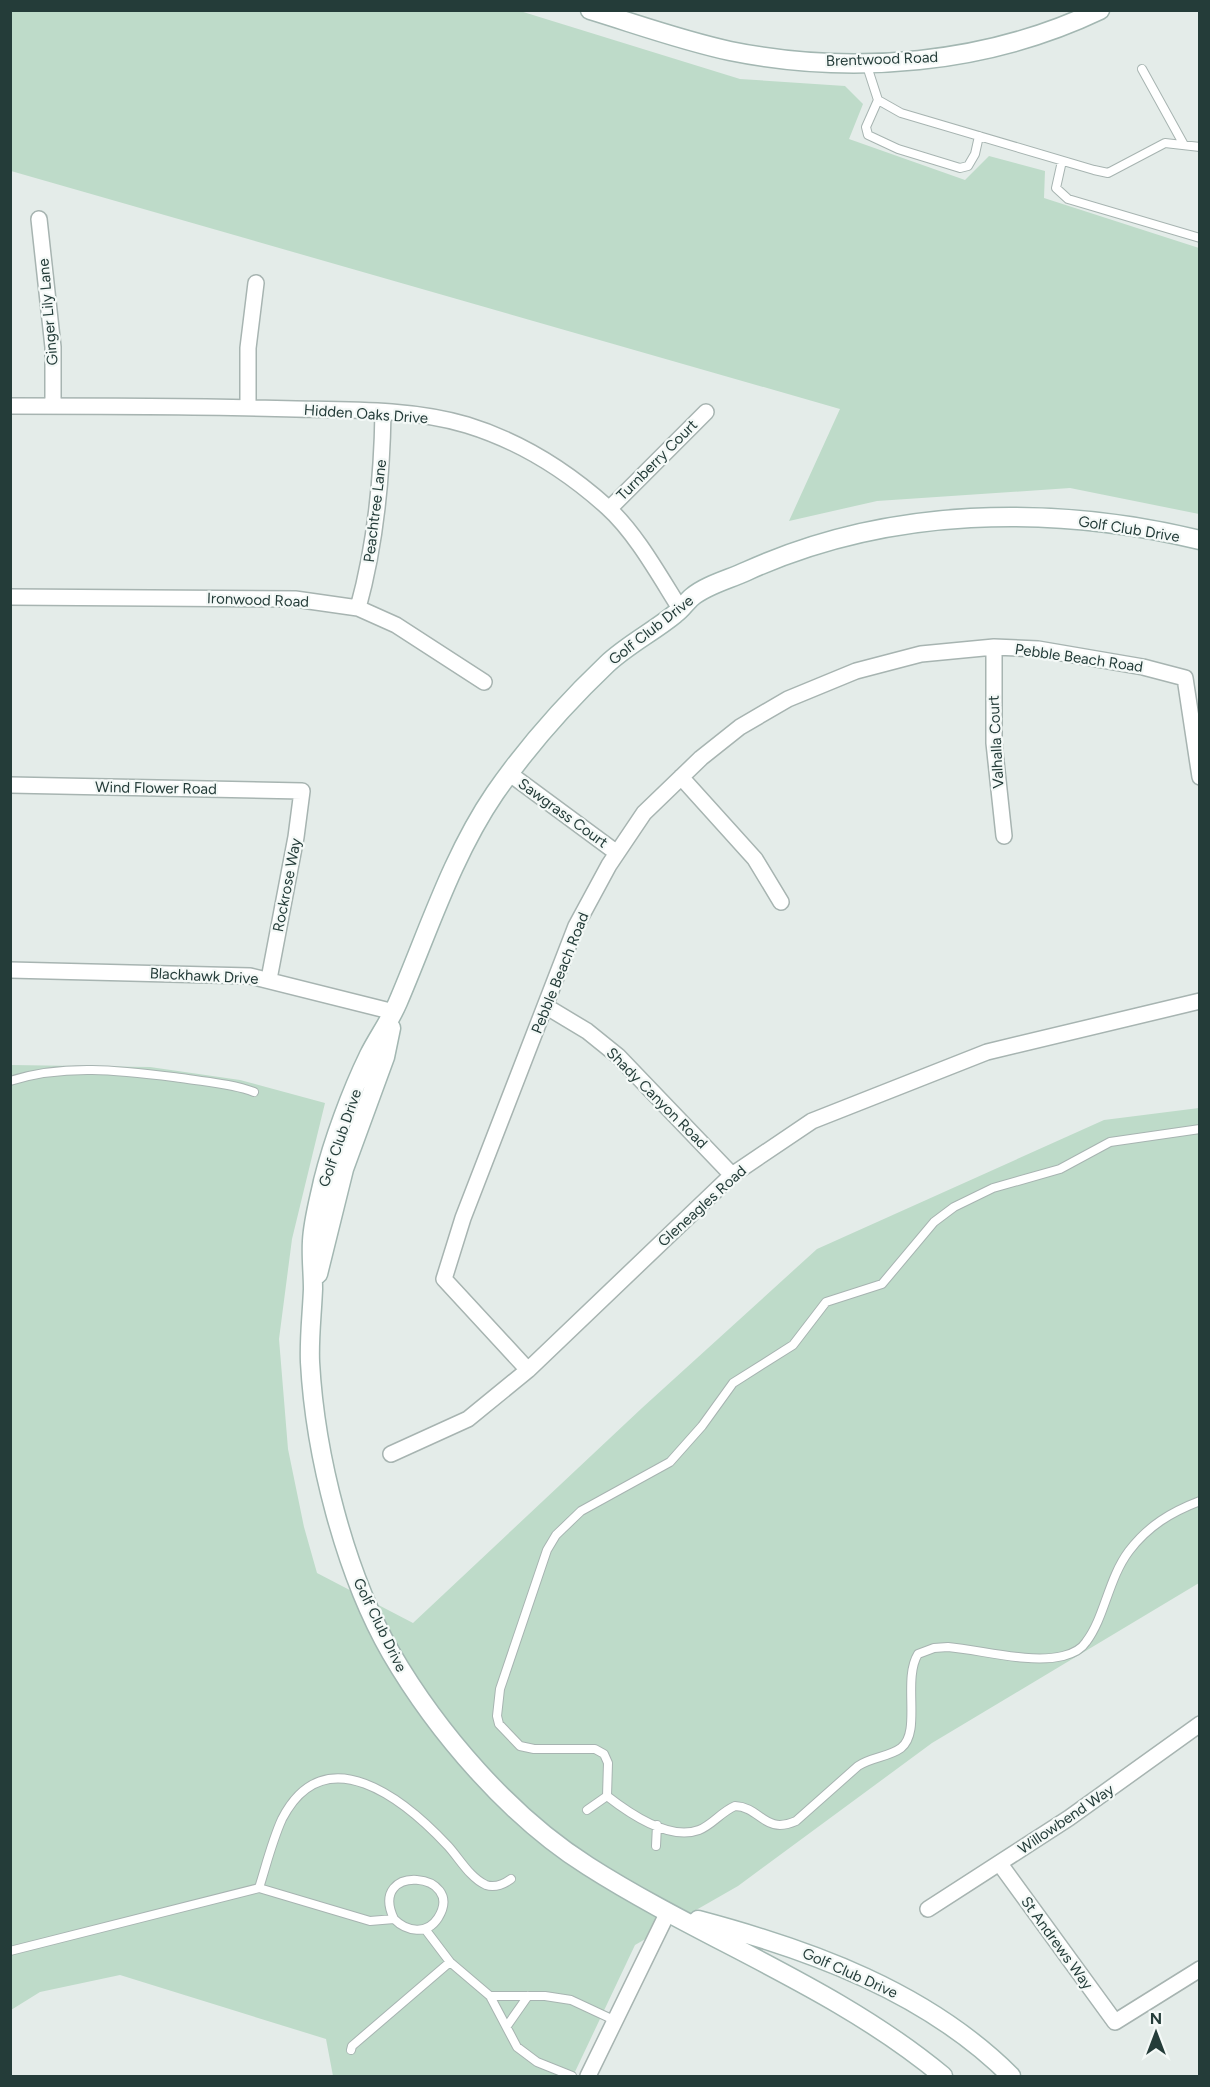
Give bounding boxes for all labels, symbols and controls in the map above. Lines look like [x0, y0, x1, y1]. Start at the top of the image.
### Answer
street label: Brentwood Road [825, 48, 939, 70]
street label: Ginger Lily Lane [34, 258, 62, 366]
street label: Hidden Oaks Drive [303, 401, 429, 427]
street label: Turnberry Court [613, 416, 701, 504]
street label: Peachtree Lane [360, 458, 390, 564]
street label: Golf Club Drive [1077, 512, 1181, 546]
street label: Ironwood Road [207, 589, 309, 611]
street label: Golf Club Drive [605, 591, 697, 669]
street label: Pebble Beach Road [1014, 640, 1144, 676]
street label: Valhalla Court [985, 695, 1007, 789]
street label: Sawgrass Court [515, 775, 611, 852]
street label: Wind Flower Road [95, 778, 217, 798]
street label: Rockrose Way [269, 836, 305, 934]
street label: Pebble Beach Road [527, 910, 593, 1036]
street label: Blackhawk Drive [149, 964, 259, 988]
street label: Shady Canyon Road [603, 1044, 711, 1152]
street label: Golf Club Drive [315, 1087, 365, 1189]
street label: Gleneagles Road [654, 1162, 750, 1250]
street label: Golf Club Drive [349, 1575, 411, 1675]
street label: Willowbend Way [1015, 1780, 1117, 1858]
street label: St Andrews Way [1017, 1893, 1097, 1993]
street label: Golf Club Drive [800, 1944, 900, 2002]
north arrow [1126, 2003, 1186, 2063]
text: N [1150, 2009, 1162, 2028]

